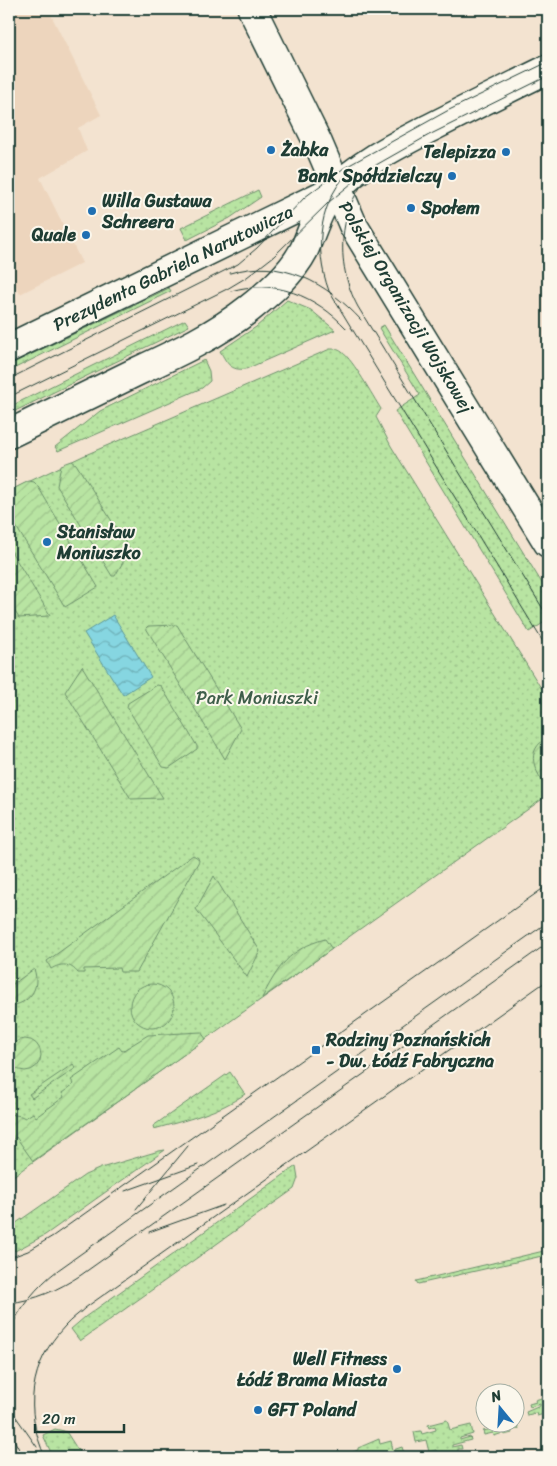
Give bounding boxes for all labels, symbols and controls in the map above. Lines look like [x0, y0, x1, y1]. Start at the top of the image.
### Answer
place label: Żabka [280, 134, 329, 166]
place label: Telepizza [423, 136, 496, 168]
marker: Żabka [265, 144, 277, 156]
marker: Telepizza [500, 146, 512, 158]
place label: Bank Spółdzielczy [298, 160, 443, 192]
marker: Bank Spółdzielczy [446, 170, 458, 182]
place label: Willa Gustawa Schreera [101, 185, 212, 238]
place label: Społem [420, 192, 480, 224]
street label: Polskiej Organizacji Wojskowej [330, 195, 483, 420]
street label: Prezydenta Gabriela Narutowicza [47, 196, 299, 340]
marker: Społem [405, 202, 417, 214]
marker: Willa Gustawa Schreera [86, 205, 98, 217]
place label: Quale [32, 219, 76, 251]
marker: Quale [80, 229, 92, 241]
place label: Stanisław Moniuszko [56, 516, 142, 569]
marker: Stanisław Moniuszko [41, 536, 53, 548]
park label: Park Moniuszki [196, 682, 319, 714]
place label: Rodziny Poznańskich - Dw. Łódź Fabryczna [325, 1024, 494, 1077]
marker: Rodziny Poznańskich - Dw. Łódź Fabryczna [310, 1044, 322, 1056]
place label: Well Fitness Łódź Brama Miasta [237, 1343, 388, 1396]
marker: Well Fitness Łódź Brama Miasta [391, 1363, 403, 1375]
text: N [487, 1383, 505, 1410]
north arrow [474, 1384, 524, 1434]
place label: GFT Poland [267, 1394, 358, 1426]
scale bar [35, 1401, 124, 1433]
marker: GFT Poland [252, 1404, 264, 1416]
text: 20 m [42, 1406, 76, 1432]

